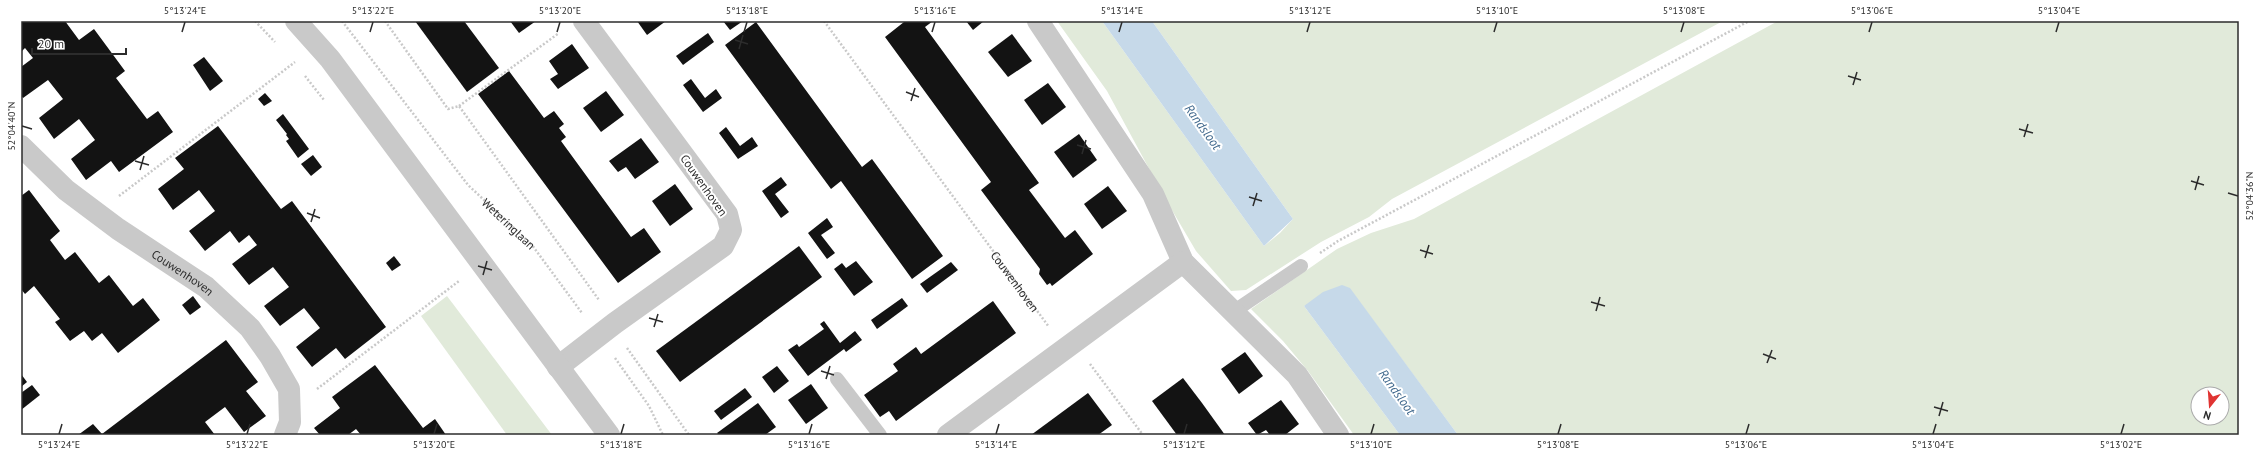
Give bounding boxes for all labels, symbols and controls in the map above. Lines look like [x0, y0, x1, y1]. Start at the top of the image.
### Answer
text: 5°13'24"E [164, 4, 206, 17]
text: 5°13'22"E [352, 4, 394, 17]
text: 5°13'20"E [539, 4, 581, 17]
text: 5°13'18"E [726, 4, 768, 17]
text: 5°13'16"E [914, 4, 956, 17]
text: 5°13'14"E [1101, 4, 1143, 17]
text: 5°13'12"E [1289, 4, 1331, 17]
text: 5°13'10"E [1476, 4, 1518, 17]
text: 5°13'08"E [1663, 4, 1705, 17]
text: 5°13'06"E [1851, 4, 1893, 17]
text: 5°13'04"E [2038, 4, 2080, 17]
scale bar [32, 30, 126, 56]
text: 20 m [38, 36, 64, 51]
text: 52°04'40"N [5, 101, 18, 151]
water label: Randsloot [1181, 101, 1226, 154]
street label: Couwenhoven [677, 151, 731, 219]
text: 52°04'36"N [2243, 171, 2256, 221]
street label: Weteringlaan [479, 195, 539, 252]
street label: Couwenhoven [149, 246, 217, 298]
street label: Couwenhoven [988, 248, 1043, 315]
water label: Randsloot [1375, 366, 1420, 419]
north arrow [2190, 386, 2230, 426]
text: N [2202, 408, 2213, 423]
text: 5°13'24"E [38, 438, 80, 451]
text: 5°13'22"E [226, 438, 268, 451]
text: 5°13'20"E [413, 438, 455, 451]
text: 5°13'18"E [600, 438, 642, 451]
text: 5°13'16"E [788, 438, 830, 451]
text: 5°13'14"E [975, 438, 1017, 451]
text: 5°13'12"E [1163, 438, 1205, 451]
text: 5°13'10"E [1350, 438, 1392, 451]
text: 5°13'08"E [1537, 438, 1579, 451]
text: 5°13'06"E [1725, 438, 1767, 451]
text: 5°13'04"E [1912, 438, 1954, 451]
text: 5°13'02"E [2100, 438, 2142, 451]

